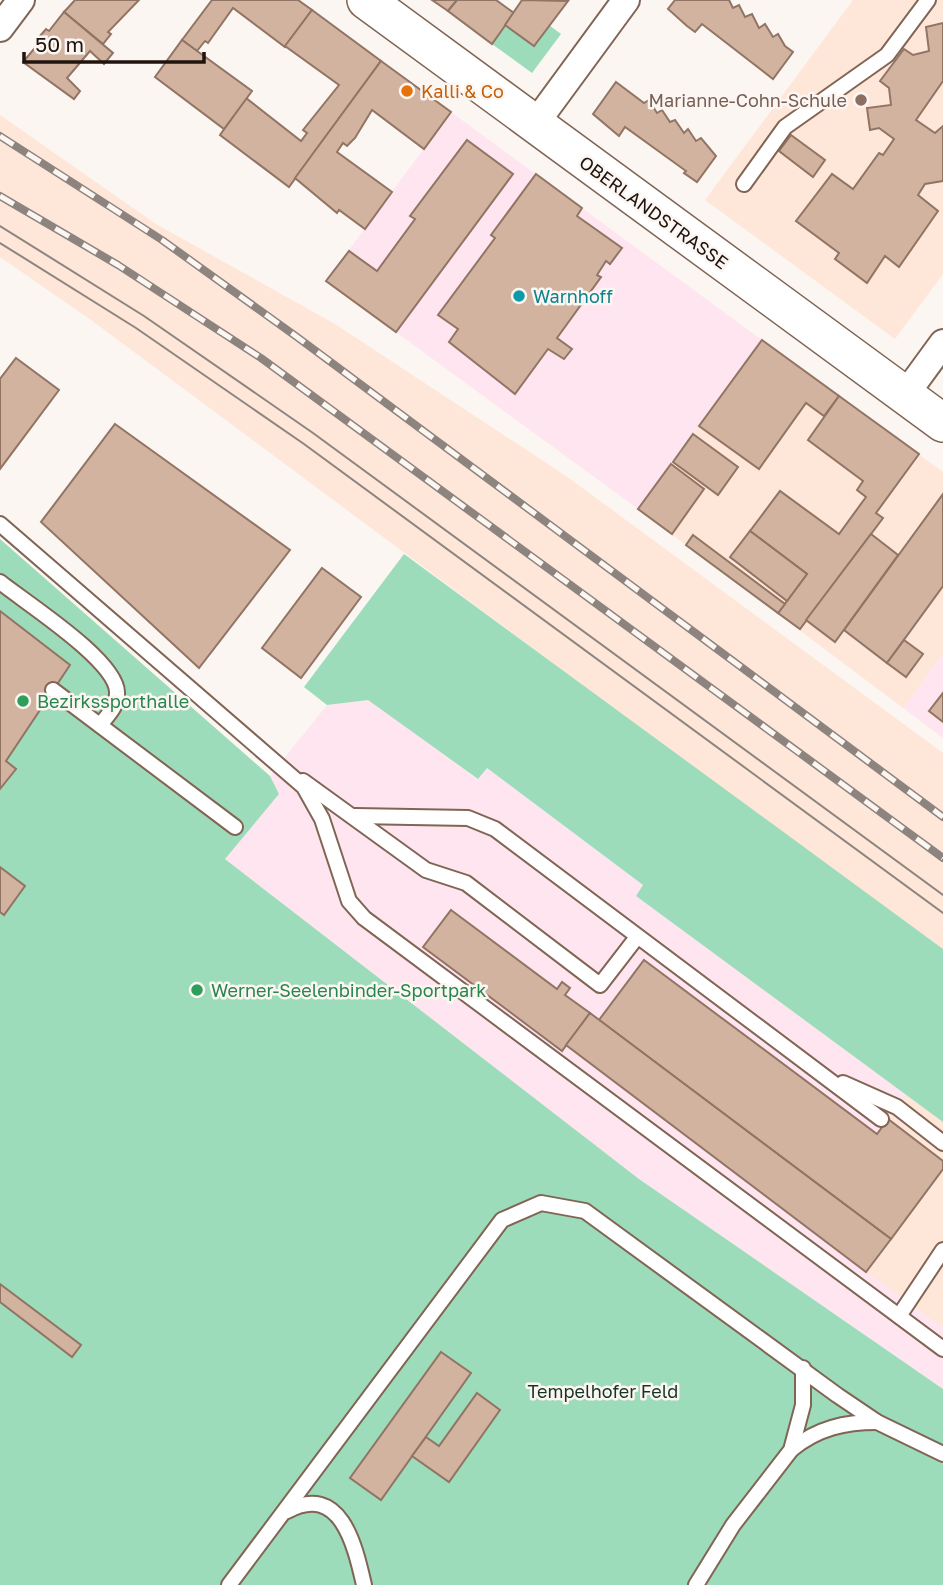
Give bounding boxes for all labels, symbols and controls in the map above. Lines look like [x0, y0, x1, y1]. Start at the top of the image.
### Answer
scale bar [24, 21, 205, 65]
text: 50 m [35, 31, 84, 57]
place label: Kalli & Co [421, 80, 504, 102]
marker: Kalli & Co [399, 83, 415, 99]
place label: Marianne-Cohn-Schule [649, 89, 847, 111]
marker: Marianne-Cohn-Schule [853, 92, 869, 108]
street label: OBERLANDSTRASSE [575, 151, 733, 273]
place label: Warnhoff [533, 285, 613, 307]
marker: Warnhoff [511, 288, 527, 304]
place label: Bezirkssporthalle [37, 690, 189, 712]
marker: Bezirkssporthalle [15, 693, 31, 709]
place label: Werner-Seelenbinder-Sportpark [211, 979, 486, 1001]
marker: Werner-Seelenbinder-Sportpark [189, 982, 205, 998]
park label: Tempelhofer Feld [528, 1380, 678, 1402]

